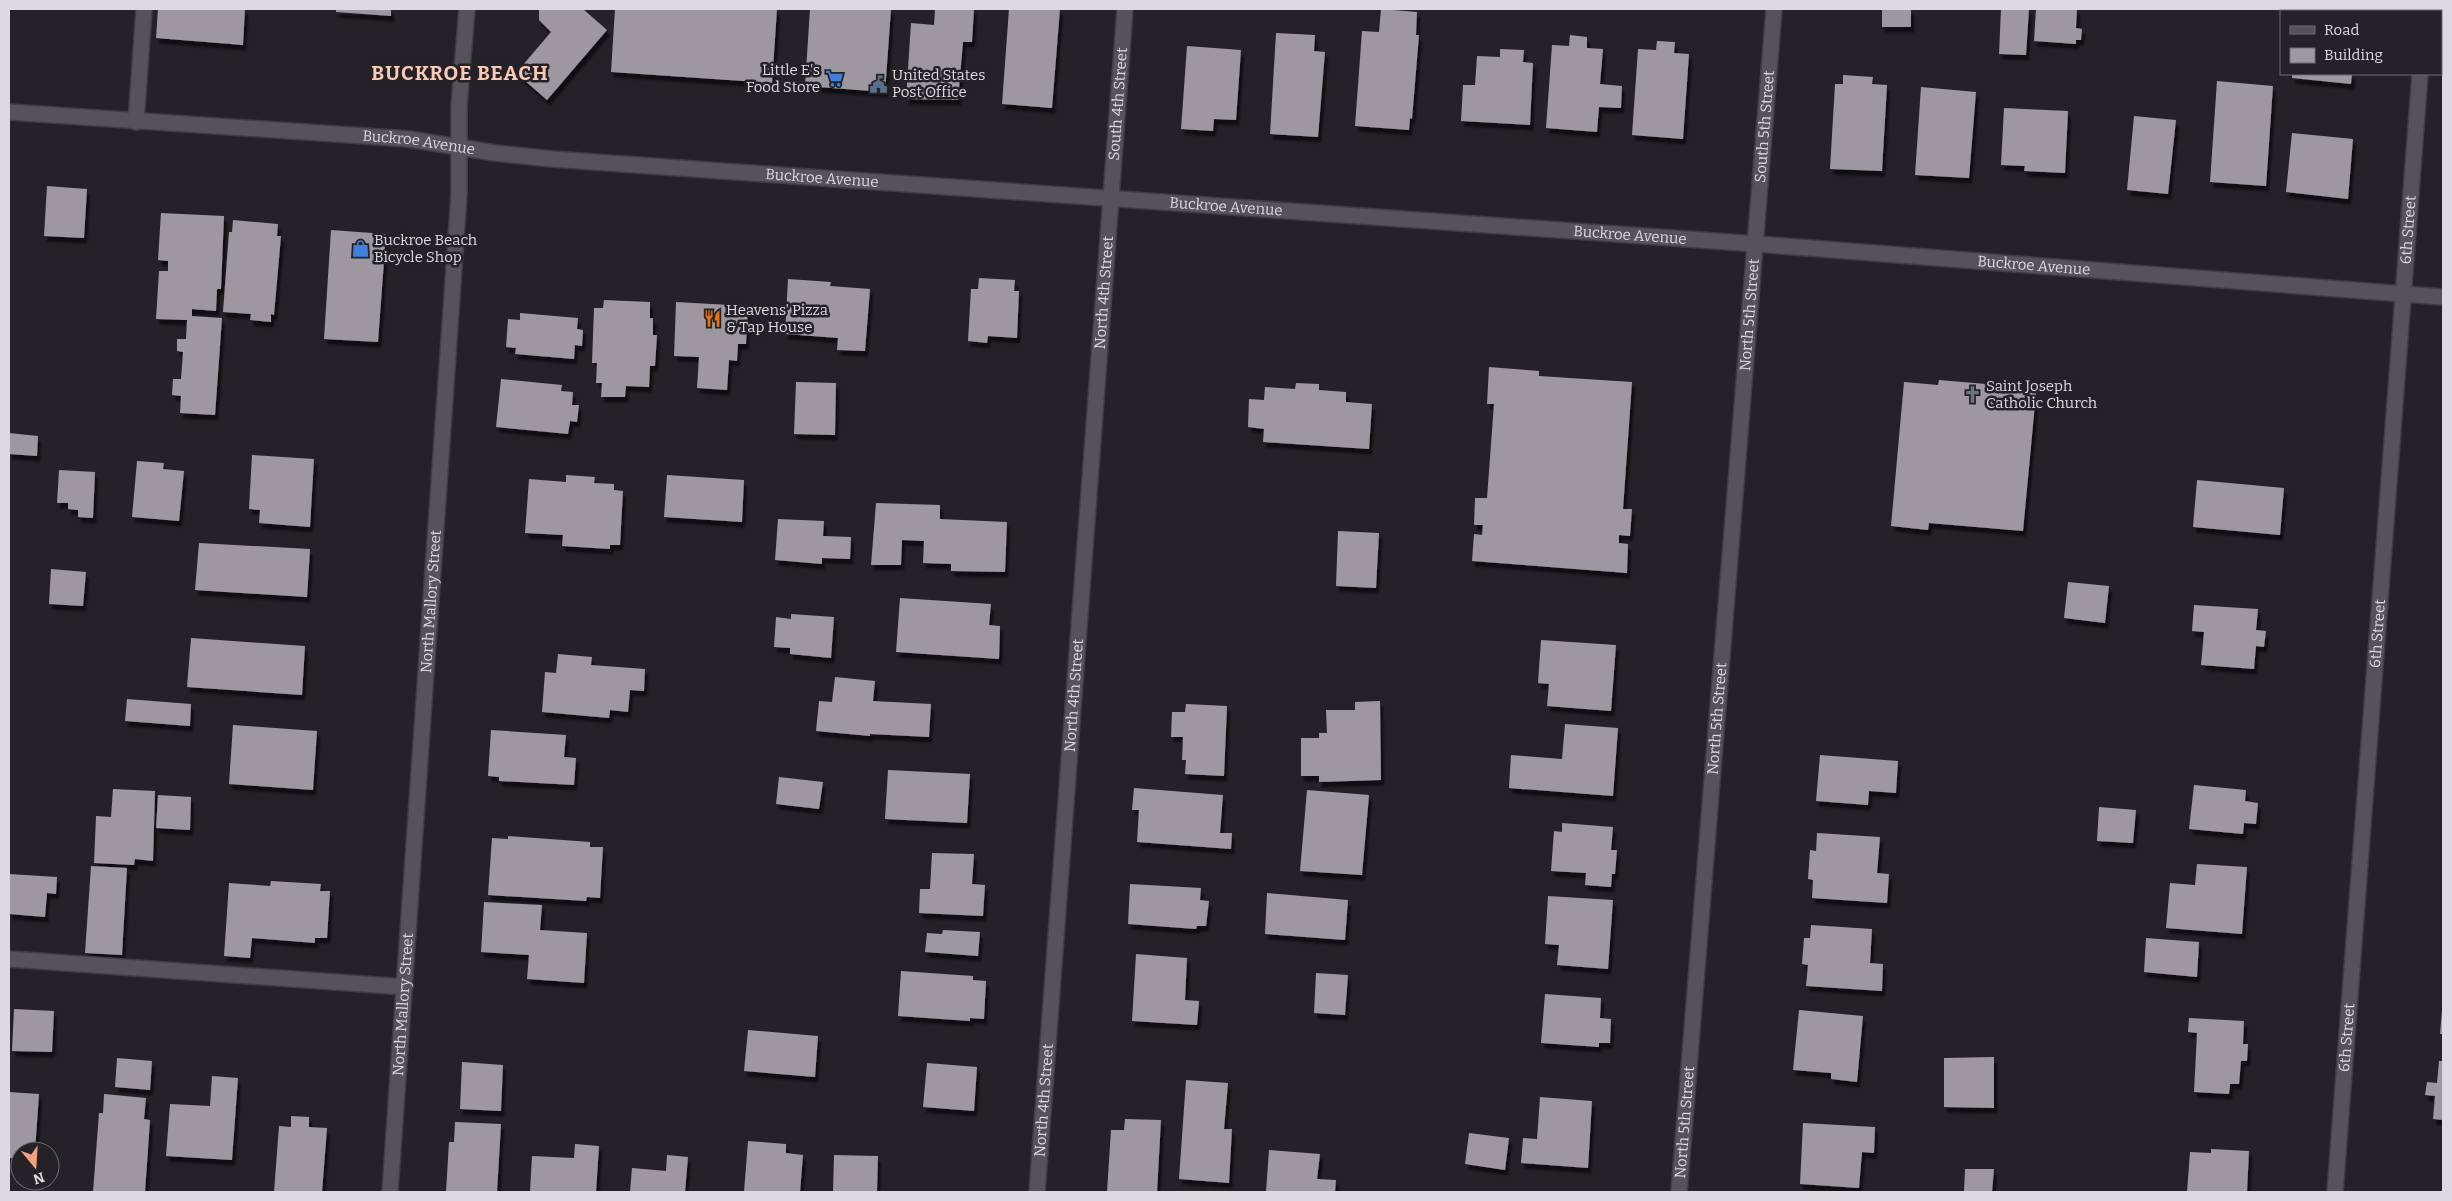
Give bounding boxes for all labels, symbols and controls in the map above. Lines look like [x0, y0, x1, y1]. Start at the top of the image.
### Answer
legend [2280, 10, 2442, 75]
text: Road [2324, 21, 2359, 39]
street label: South 4th Street [1105, 46, 1131, 161]
text: Building [2324, 46, 2383, 64]
district label: BUCKROE BEACH [371, 61, 549, 85]
place label: Little E's Food Store [746, 61, 820, 96]
place label: United States Post Office [892, 66, 985, 101]
supermarket icon: Little E's Food Store [824, 69, 844, 89]
street label: South 5th Street [1751, 69, 1778, 183]
public building icon: United States Post Office [868, 74, 888, 94]
street label: Buckroe Avenue [362, 127, 476, 159]
street label: Buckroe Avenue [765, 165, 879, 191]
street label: Buckroe Avenue [1169, 194, 1283, 220]
street label: 6th Street [2397, 194, 2420, 265]
street label: Buckroe Avenue [1573, 222, 1687, 248]
place label: Buckroe Beach Bicycle Shop [374, 231, 478, 266]
street label: North 4th Street [1091, 235, 1117, 350]
shop icon: Buckroe Beach Bicycle Shop [350, 239, 370, 259]
street label: Buckroe Avenue [1977, 252, 2091, 279]
street label: North 5th Street [1736, 257, 1763, 372]
place label: Heavens' Pizza & Tap House [726, 301, 828, 336]
restaurant icon: Heavens' Pizza & Tap House [702, 309, 722, 329]
place label: Saint Joseph Catholic Church [1986, 377, 2098, 412]
church icon: Saint Joseph Catholic Church [1962, 385, 1982, 405]
street label: North Mallory Street [417, 529, 445, 674]
street label: 6th Street [2366, 598, 2389, 669]
street label: North 4th Street [1061, 638, 1087, 753]
street label: North 5th Street [1704, 661, 1731, 775]
street label: North Mallory Street [389, 932, 417, 1077]
street label: 6th Street [2335, 1002, 2358, 1072]
street label: North 4th Street [1031, 1042, 1057, 1157]
street label: North 5th Street [1671, 1065, 1698, 1179]
north arrow [10, 1141, 60, 1191]
text: N [31, 1168, 47, 1188]

